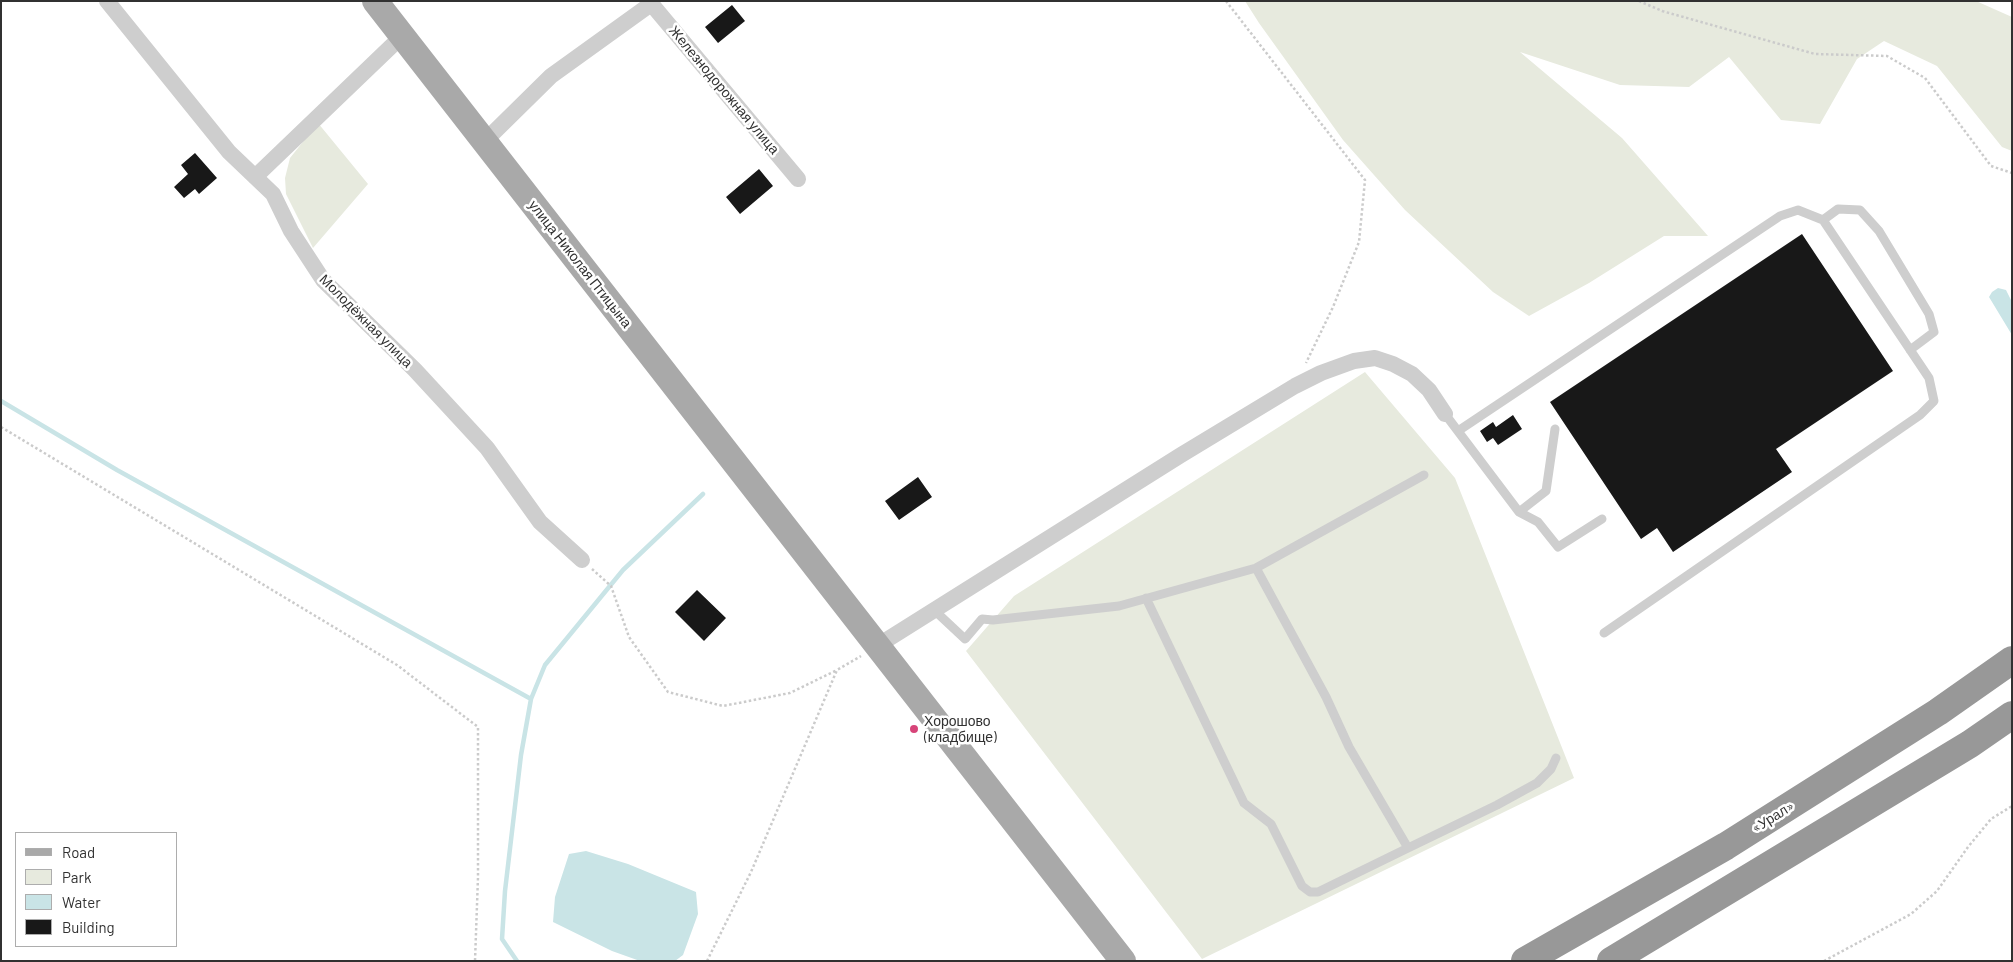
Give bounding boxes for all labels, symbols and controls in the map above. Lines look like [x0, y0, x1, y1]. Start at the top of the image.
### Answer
street label: Железнодорожная улица [665, 22, 783, 158]
street label: улица Николая Птицына [525, 197, 635, 331]
street label: Молодёжная улица [316, 271, 416, 371]
place label: Хорошово (кладбище) [924, 713, 997, 746]
marker: Хорошово (кладбище) [908, 723, 920, 735]
street label: «Урал» [1749, 797, 1797, 837]
legend [15, 832, 178, 947]
text: Road [62, 843, 95, 861]
text: Park [62, 868, 91, 886]
text: Water [62, 893, 101, 911]
text: Building [62, 918, 115, 936]

